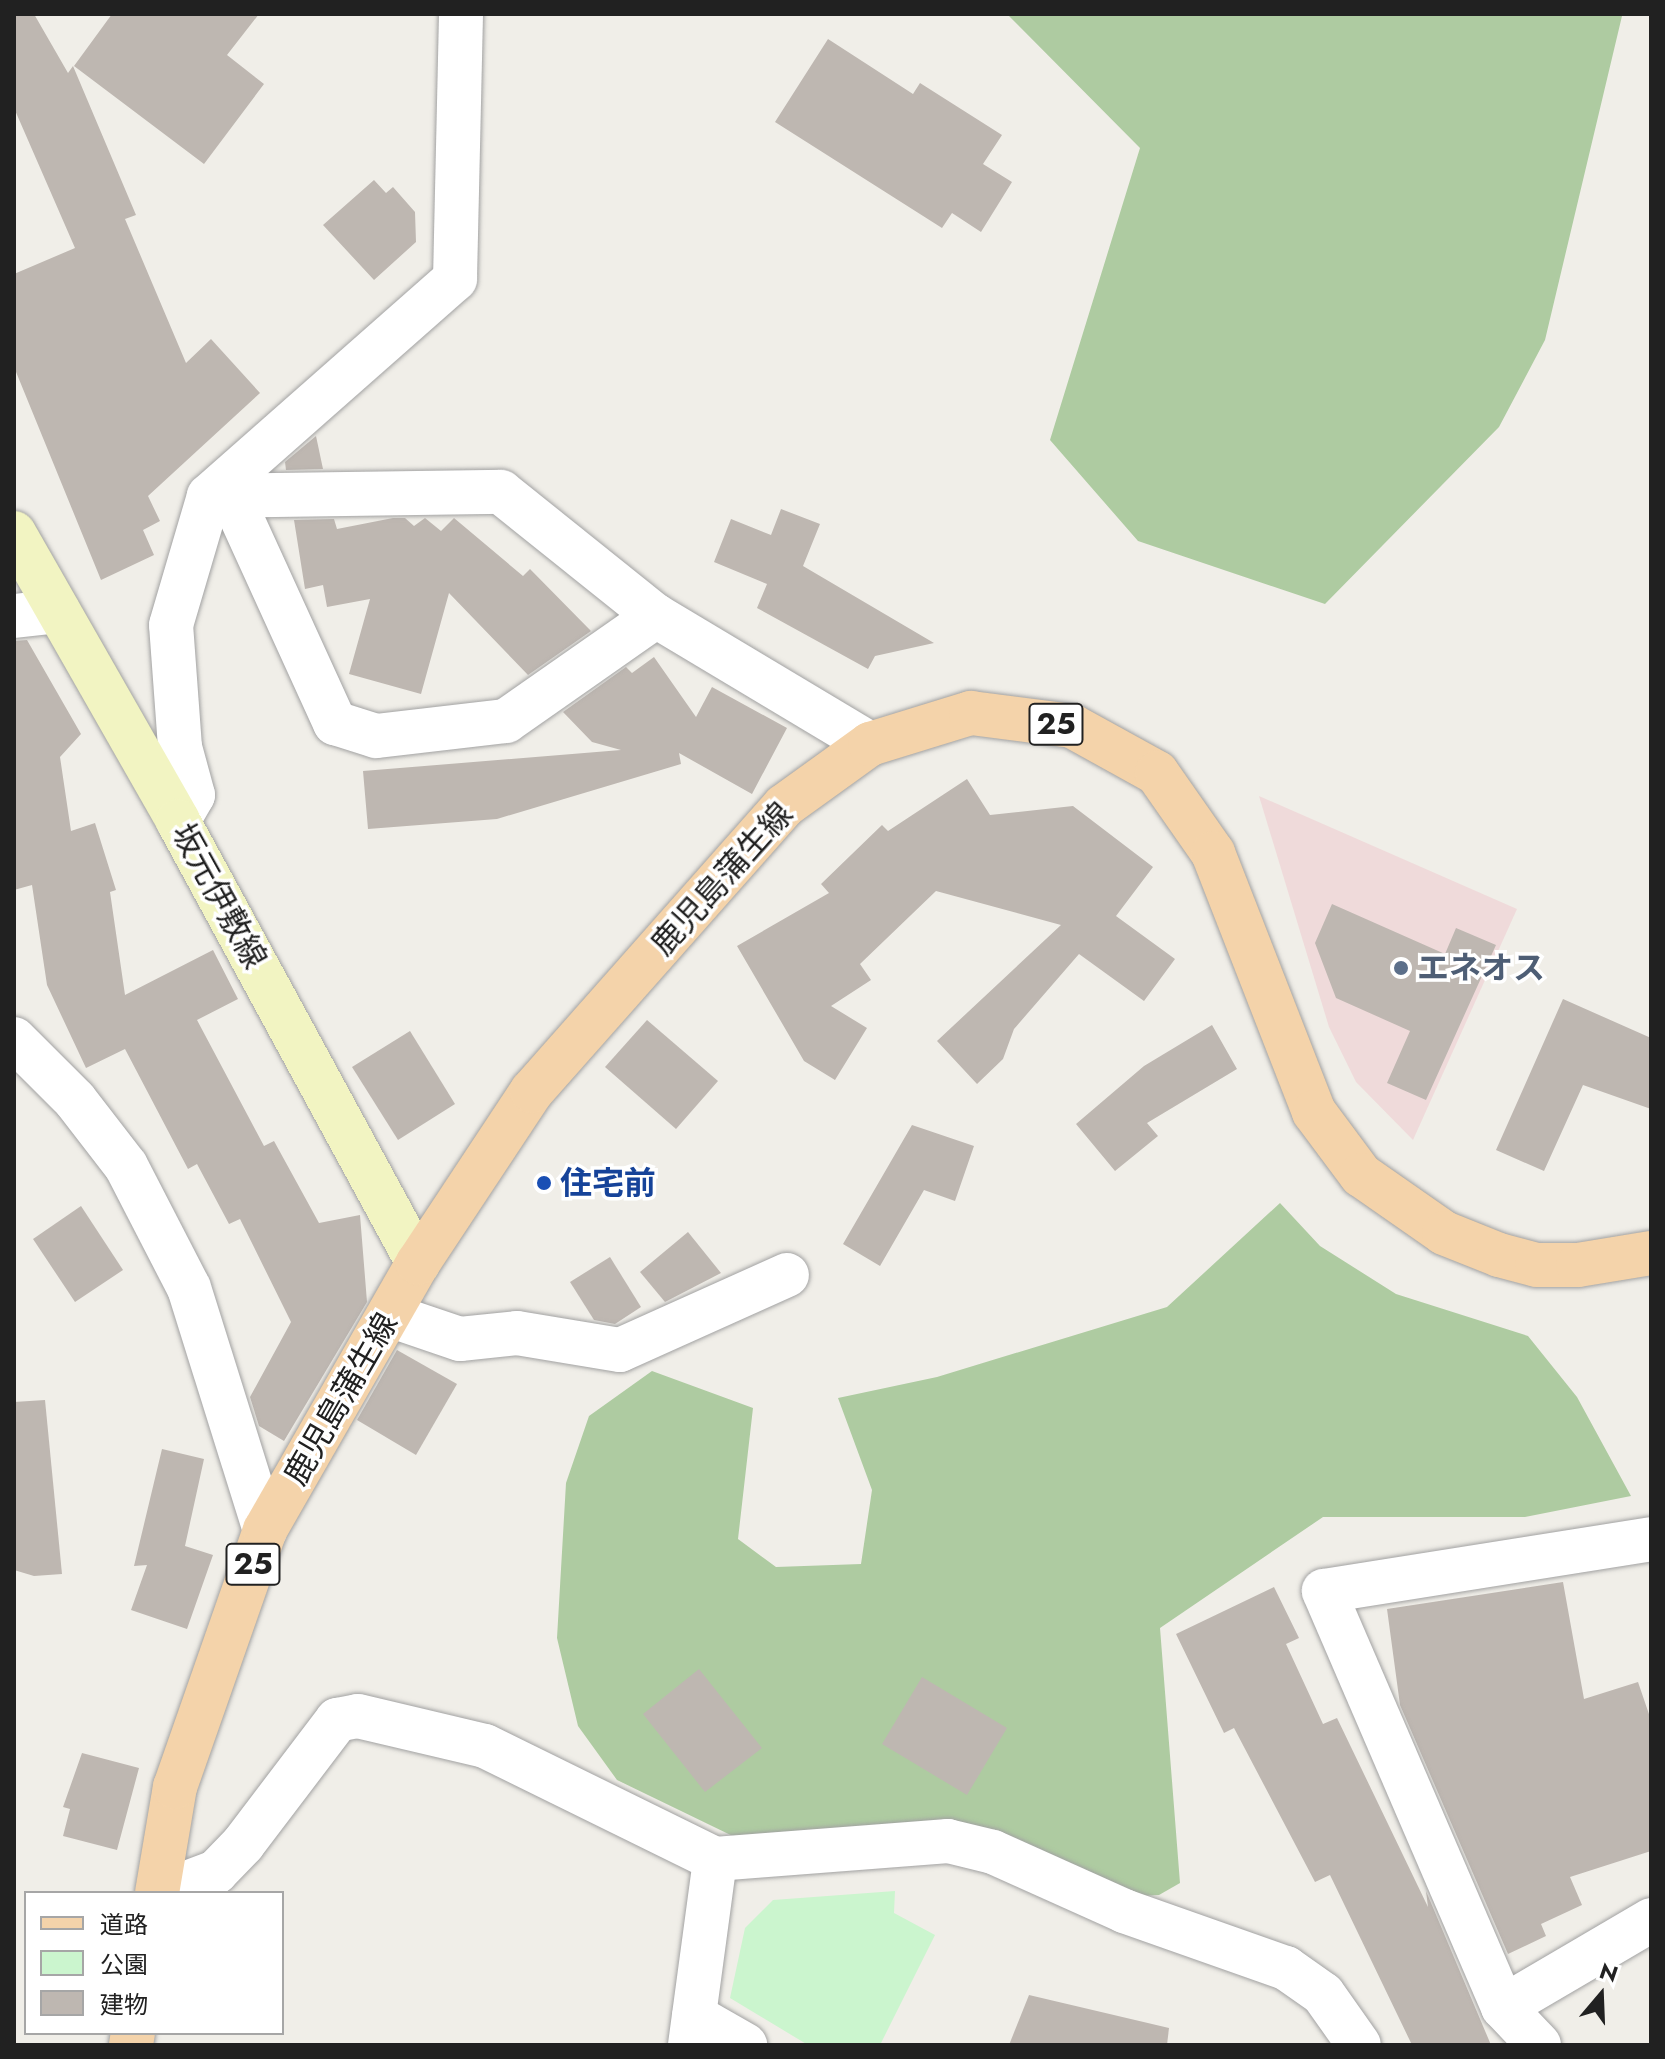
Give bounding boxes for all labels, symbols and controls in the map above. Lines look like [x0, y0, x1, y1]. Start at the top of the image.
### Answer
road number: 25 [1028, 698, 1084, 750]
street label: 鹿児島蒲生線 [643, 795, 801, 963]
street label: 坂元伊敷線 [163, 817, 275, 975]
place label: エネオス [1417, 949, 1545, 987]
marker: エネオス [1392, 959, 1410, 977]
place label: 住宅前 [560, 1164, 656, 1202]
marker: 住宅前 [535, 1174, 553, 1192]
street label: 鹿児島蒲生線 [276, 1306, 406, 1492]
road number: 25 [225, 1538, 281, 1590]
legend [24, 1891, 284, 2035]
text: 道路 [100, 1907, 148, 1942]
text: 公園 [100, 1947, 148, 1982]
text: N [1595, 1954, 1622, 1990]
north arrow [1561, 1955, 1641, 2035]
text: 建物 [100, 1987, 148, 2022]

